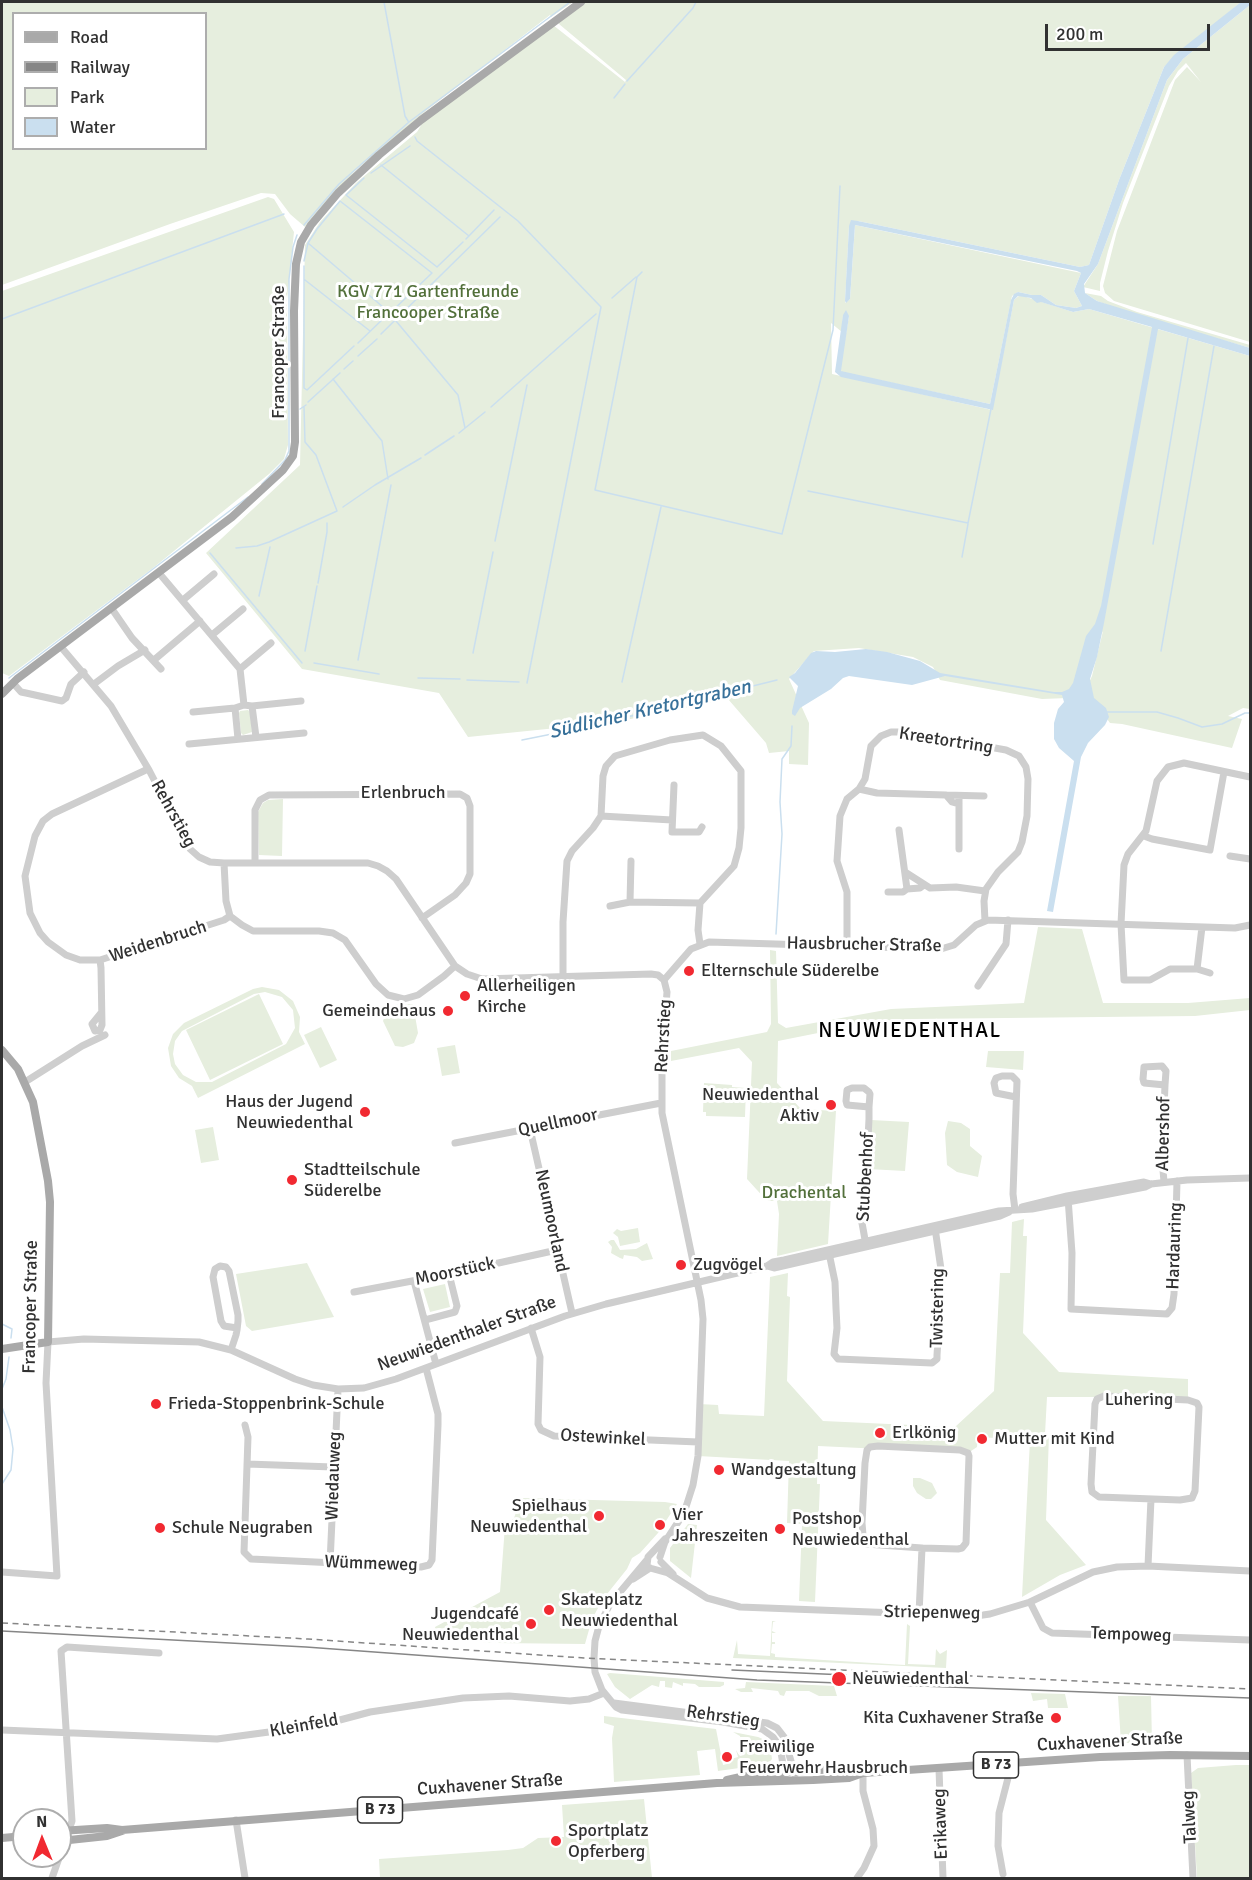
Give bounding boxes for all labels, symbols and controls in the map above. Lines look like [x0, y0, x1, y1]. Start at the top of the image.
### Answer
legend [12, 12, 207, 150]
scale bar [1048, 12, 1213, 50]
text: 200 m [1056, 23, 1103, 45]
text: Road [70, 26, 109, 48]
text: Railway [70, 56, 130, 78]
text: Park [70, 86, 105, 108]
text: Water [70, 116, 115, 138]
park label: KGV 771 Gartenfreunde Francooper Straße [337, 281, 519, 324]
street label: Francoper Straße [268, 285, 290, 419]
water label: Südlicher Kretortgraben [547, 675, 753, 745]
street label: Kreetortring [897, 723, 995, 759]
street label: Rehrstieg [146, 777, 200, 851]
street label: Erlenbruch [361, 782, 445, 804]
street label: Weidenbruch [107, 916, 209, 968]
street label: Hausbrucher Straße [786, 933, 942, 957]
place label: Elternschule Süderelbe [701, 960, 879, 982]
marker: Elternschule Süderelbe [682, 964, 696, 978]
place label: Allerheiligen Kirche [477, 975, 576, 1018]
marker: Allerheiligen Kirche [458, 989, 472, 1003]
street label: Rehrstieg [651, 999, 677, 1073]
place label: Gemeindehaus [322, 1000, 436, 1022]
marker: Gemeindehaus [441, 1004, 455, 1018]
district label: NEUWIEDENTHAL [818, 1018, 1002, 1044]
place label: Neuwiedenthal Aktiv [702, 1084, 819, 1126]
place label: Haus der Jugend Neuwiedenthal [225, 1091, 353, 1134]
street label: Albershof [1153, 1097, 1175, 1171]
marker: Neuwiedenthal Aktiv [824, 1098, 838, 1112]
street label: Quellmoor [516, 1104, 600, 1142]
marker: Haus der Jugend Neuwiedenthal [358, 1105, 372, 1119]
street label: Stubbenhof [853, 1132, 879, 1222]
place label: Stadtteilschule Süderelbe [304, 1159, 421, 1202]
street label: Neumoorland [530, 1168, 572, 1274]
marker: Stadtteilschule Süderelbe [285, 1173, 299, 1187]
park label: Drachental [761, 1182, 847, 1204]
street label: Hardauring [1163, 1202, 1187, 1290]
street label: Francoper Straße [19, 1240, 43, 1374]
street label: Moorstück [413, 1253, 497, 1291]
place label: Zugvögel [693, 1254, 763, 1276]
marker: Zugvögel [674, 1258, 688, 1272]
street label: Twistering [927, 1268, 949, 1348]
street label: Neuwiedenthaler Straße [375, 1292, 559, 1376]
street label: Luhering [1105, 1389, 1173, 1411]
place label: Frieda-Stoppenbrink-Schule [168, 1393, 384, 1415]
marker: Frieda-Stoppenbrink-Schule [149, 1397, 163, 1411]
place label: Erlkönig [892, 1422, 956, 1444]
street label: Ostewinkel [560, 1425, 646, 1451]
marker: Erlkönig [873, 1426, 887, 1440]
place label: Mutter mit Kind [994, 1428, 1115, 1450]
street label: Wiedauweg [322, 1431, 346, 1521]
marker: Mutter mit Kind [975, 1432, 989, 1446]
place label: Wandgestaltung [731, 1459, 856, 1481]
marker: Wandgestaltung [712, 1463, 726, 1477]
place label: Spielhaus Neuwiedenthal [470, 1495, 587, 1538]
place label: Vier Jahreszeiten [672, 1504, 768, 1546]
place label: Postshop Neuwiedenthal [792, 1508, 909, 1550]
marker: Spielhaus Neuwiedenthal [592, 1509, 606, 1523]
place label: Schule Neugraben [172, 1517, 313, 1539]
marker: Vier Jahreszeiten [653, 1518, 667, 1532]
marker: Schule Neugraben [153, 1521, 167, 1535]
marker: Postshop Neuwiedenthal [773, 1522, 787, 1536]
street label: Wümmeweg [324, 1552, 418, 1576]
place label: Skateplatz Neuwiedenthal [561, 1589, 678, 1632]
street label: Striepenweg [884, 1601, 980, 1625]
place label: Jugendcafé Neuwiedenthal [402, 1603, 519, 1646]
marker: Skateplatz Neuwiedenthal [542, 1603, 556, 1617]
marker: Jugendcafé Neuwiedenthal [524, 1617, 538, 1631]
street label: Tempoweg [1090, 1623, 1172, 1647]
place label: Neuwiedenthal [852, 1668, 969, 1690]
marker: Neuwiedenthal [830, 1670, 848, 1688]
street label: Rehrstieg [685, 1701, 761, 1733]
place label: Kita Cuxhavener Straße [863, 1707, 1044, 1729]
street label: Kleinfeld [268, 1709, 340, 1743]
marker: Kita Cuxhavener Straße [1049, 1711, 1063, 1725]
street label: Cuxhavener Straße [1036, 1727, 1184, 1757]
place label: Freiwilige Feuerwehr Hausbruch [739, 1736, 908, 1778]
marker: Freiwilige Feuerwehr Hausbruch [720, 1750, 734, 1764]
road number: B 73 [974, 1752, 1018, 1778]
street label: Cuxhavener Straße [416, 1769, 564, 1801]
street label: Erikaweg [929, 1788, 953, 1860]
street label: Talweg [1178, 1790, 1202, 1844]
road number: B 73 [358, 1797, 403, 1823]
north arrow [12, 1808, 72, 1868]
text: N [36, 1812, 47, 1832]
place label: Sportplatz Opferberg [568, 1820, 649, 1862]
marker: Sportplatz Opferberg [549, 1834, 563, 1848]

